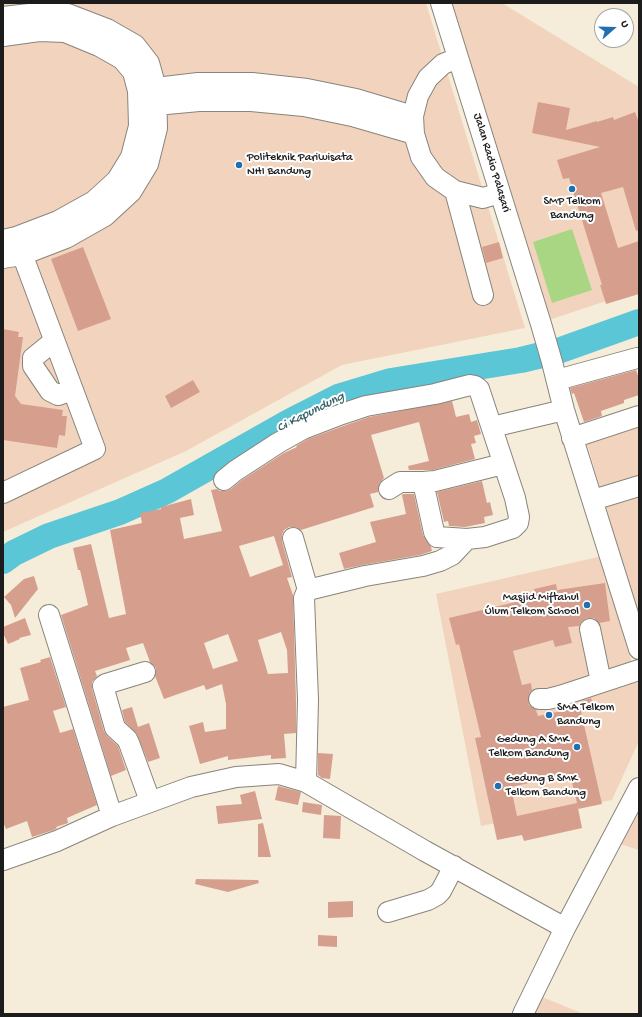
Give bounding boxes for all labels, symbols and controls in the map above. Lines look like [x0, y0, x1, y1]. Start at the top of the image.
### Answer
north arrow [594, 8, 634, 48]
text: U [618, 19, 631, 29]
street label: Jalan Radio Palasari [469, 112, 513, 214]
place label: Politeknik Pariwisata NHI Bandung [247, 151, 353, 179]
marker: Politeknik Pariwisata NHI Bandung [234, 160, 244, 170]
marker: SMP Telkom Bandung [567, 184, 577, 194]
place label: SMP Telkom Bandung [544, 195, 600, 223]
water label: Ci Kapundung [275, 389, 347, 437]
place label: Masjid Miftahul Úlum Telkom School [485, 591, 579, 619]
marker: Masjid Miftahul Úlum Telkom School [582, 600, 592, 610]
place label: SMA Telkom Bandung [557, 701, 614, 729]
marker: SMA Telkom Bandung [544, 710, 554, 720]
place label: Gedung A SMK Telkom Bandung [489, 733, 569, 761]
marker: Gedung A SMK Telkom Bandung [572, 742, 582, 752]
place label: Gedung B SMK Telkom Bandung [506, 772, 586, 800]
marker: Gedung B SMK Telkom Bandung [493, 781, 503, 791]

